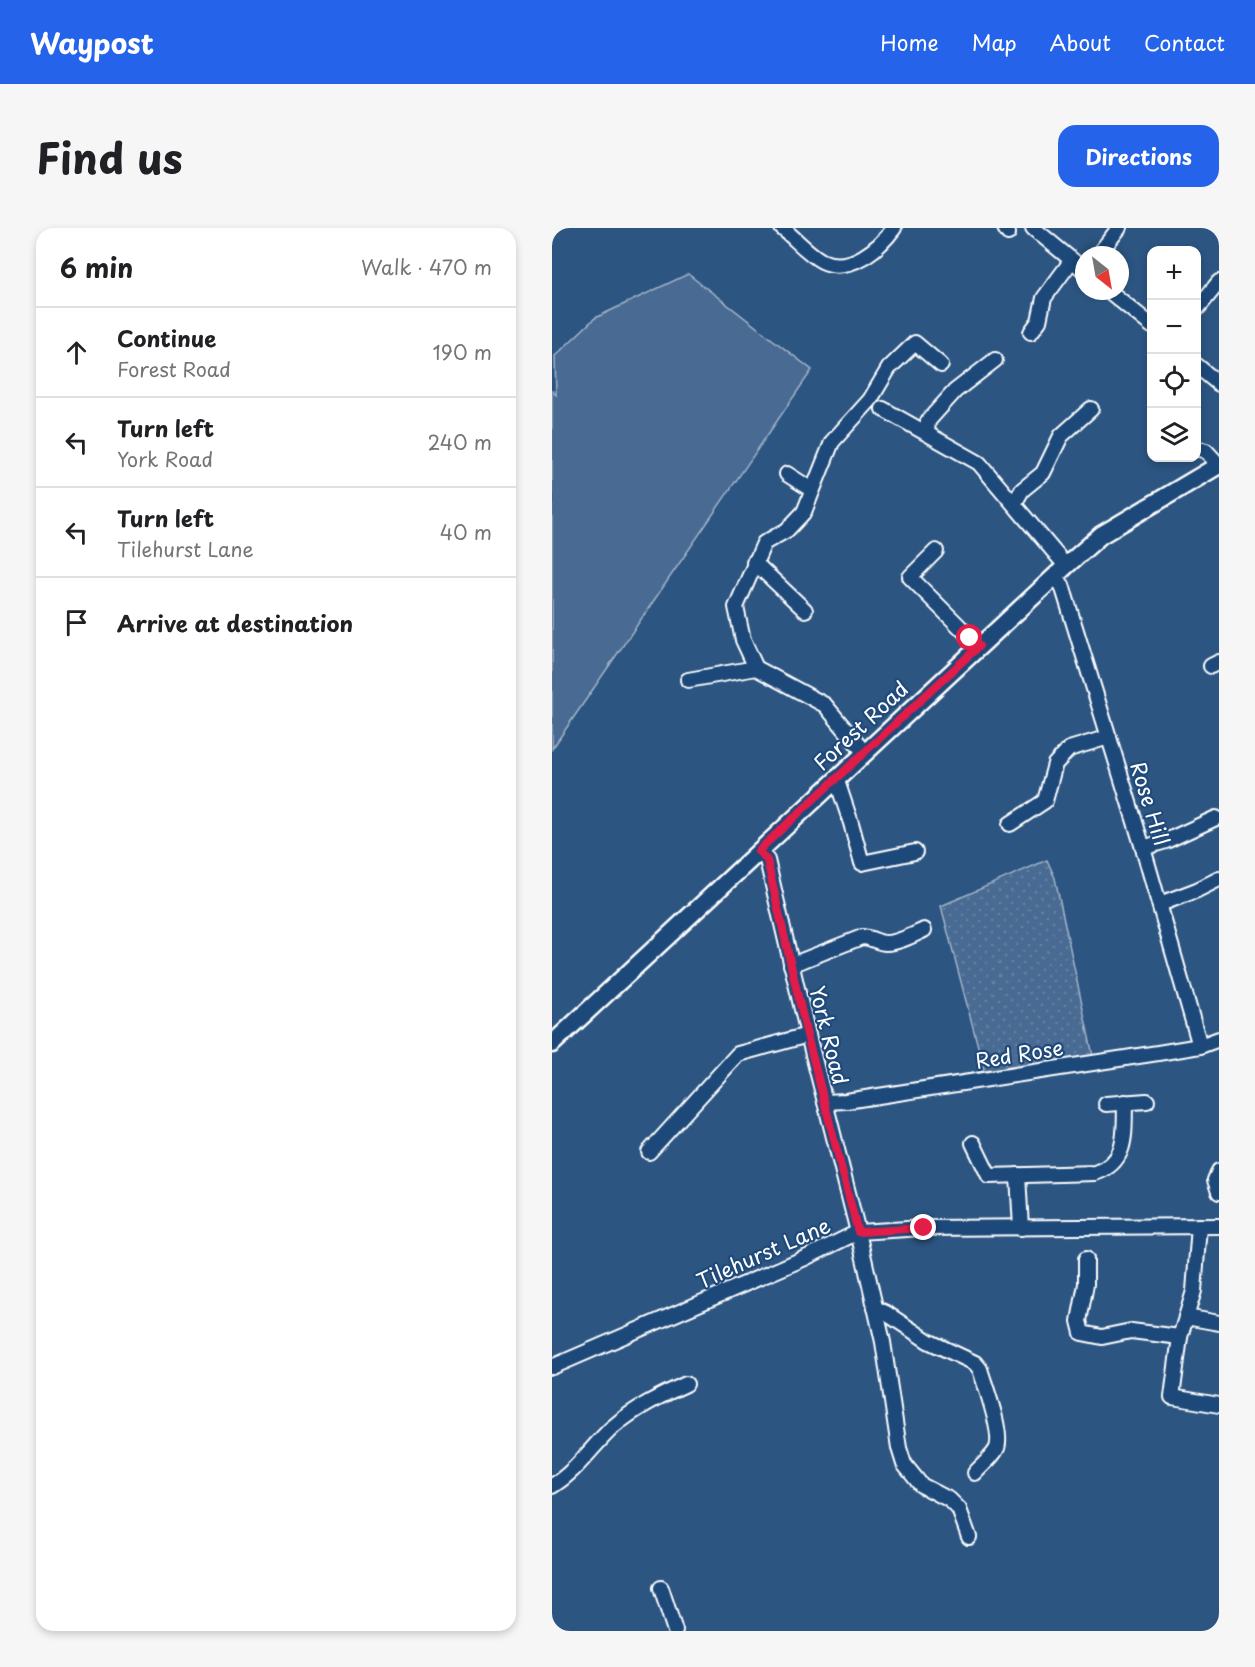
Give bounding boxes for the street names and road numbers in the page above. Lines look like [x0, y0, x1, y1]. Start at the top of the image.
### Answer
street label: Forest Road [805, 673, 915, 777]
street label: Rose Hill [1123, 757, 1179, 849]
street label: York Road [802, 982, 858, 1088]
street label: Red Rose [973, 1030, 1065, 1076]
street label: Tilehurst Lane [691, 1208, 835, 1296]

